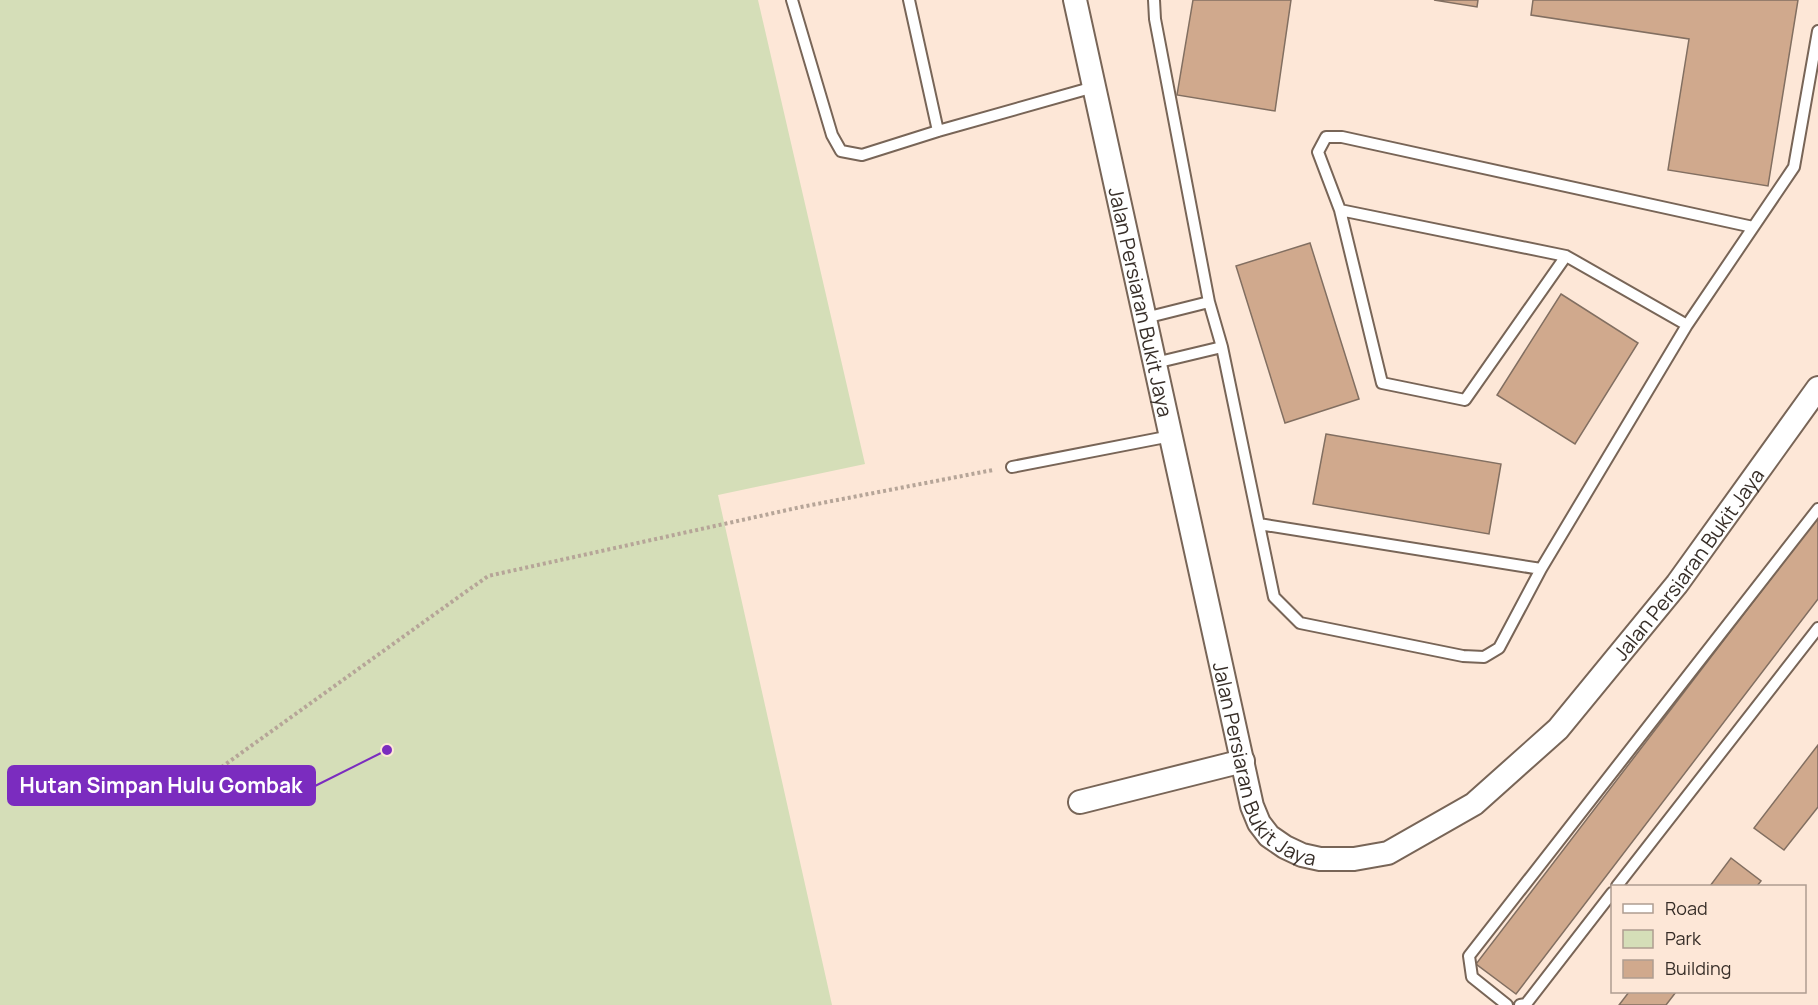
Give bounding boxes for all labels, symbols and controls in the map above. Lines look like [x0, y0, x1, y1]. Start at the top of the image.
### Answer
street label: Jalan Persiaran Bukit Jaya [1103, 184, 1180, 419]
street label: Jalan Persiaran Bukit Jaya [1607, 462, 1770, 666]
street label: Jalan Persiaran Bukit Jaya [1207, 659, 1319, 871]
callout: Hutan Simpan Hulu Gombak [8, 766, 315, 805]
text: Hutan Simpan Hulu Gombak [20, 771, 303, 799]
legend [1611, 885, 1806, 993]
text: Road [1665, 896, 1708, 920]
text: Park [1665, 926, 1702, 950]
text: Building [1665, 956, 1731, 980]

